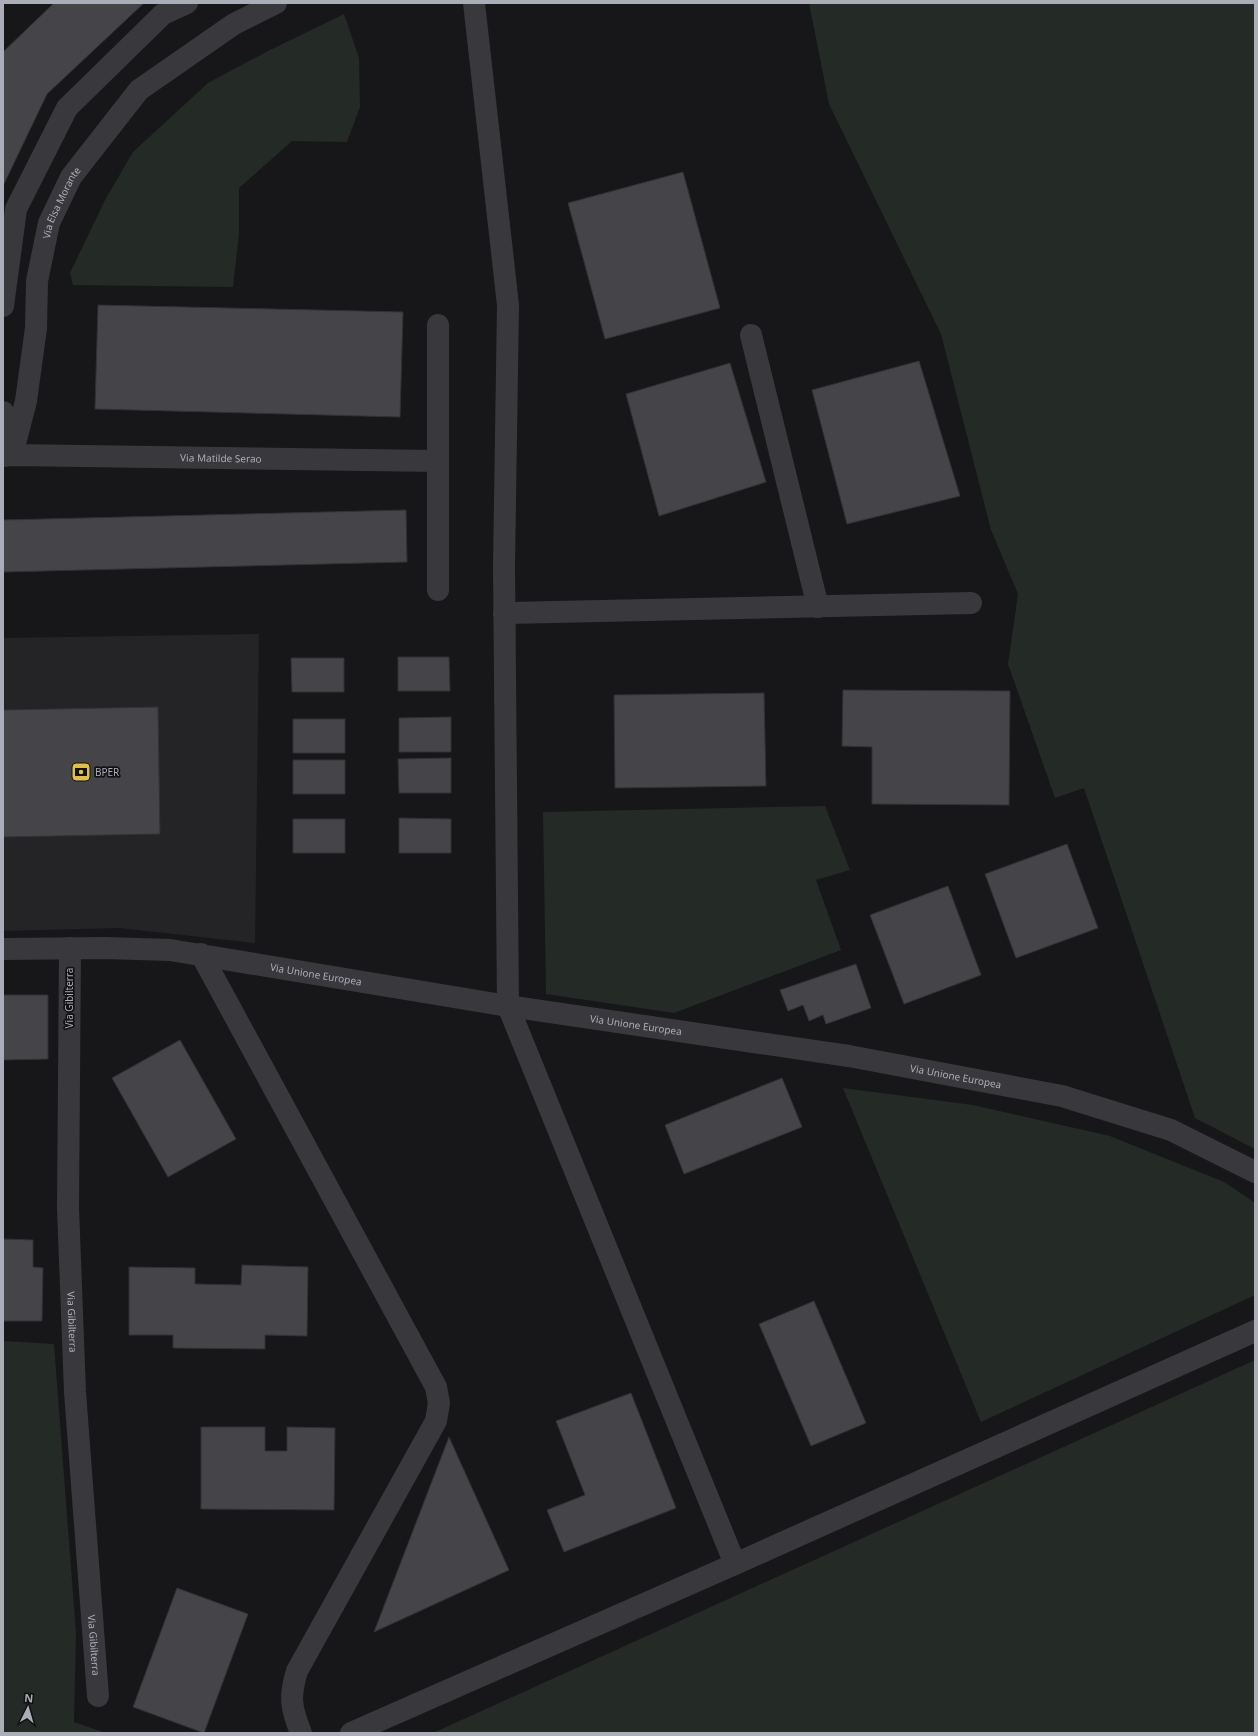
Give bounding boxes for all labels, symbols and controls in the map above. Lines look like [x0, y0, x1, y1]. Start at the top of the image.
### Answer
street label: Via Elsa Morante [39, 163, 84, 240]
street label: Via Matilde Serao [180, 450, 262, 466]
bank icon: BPER [70, 761, 92, 783]
place label: BPER [95, 765, 120, 779]
street label: Via Unione Europea [269, 960, 363, 989]
street label: Via Gibilterra [62, 968, 76, 1028]
street label: Via Unione Europea [589, 1011, 683, 1038]
street label: Via Unione Europea [909, 1061, 1003, 1091]
street label: Via Gibilterra [64, 1291, 80, 1353]
street label: Via Gibilterra [85, 1614, 103, 1676]
north arrow [8, 1688, 48, 1728]
text: N [24, 1690, 34, 1705]

